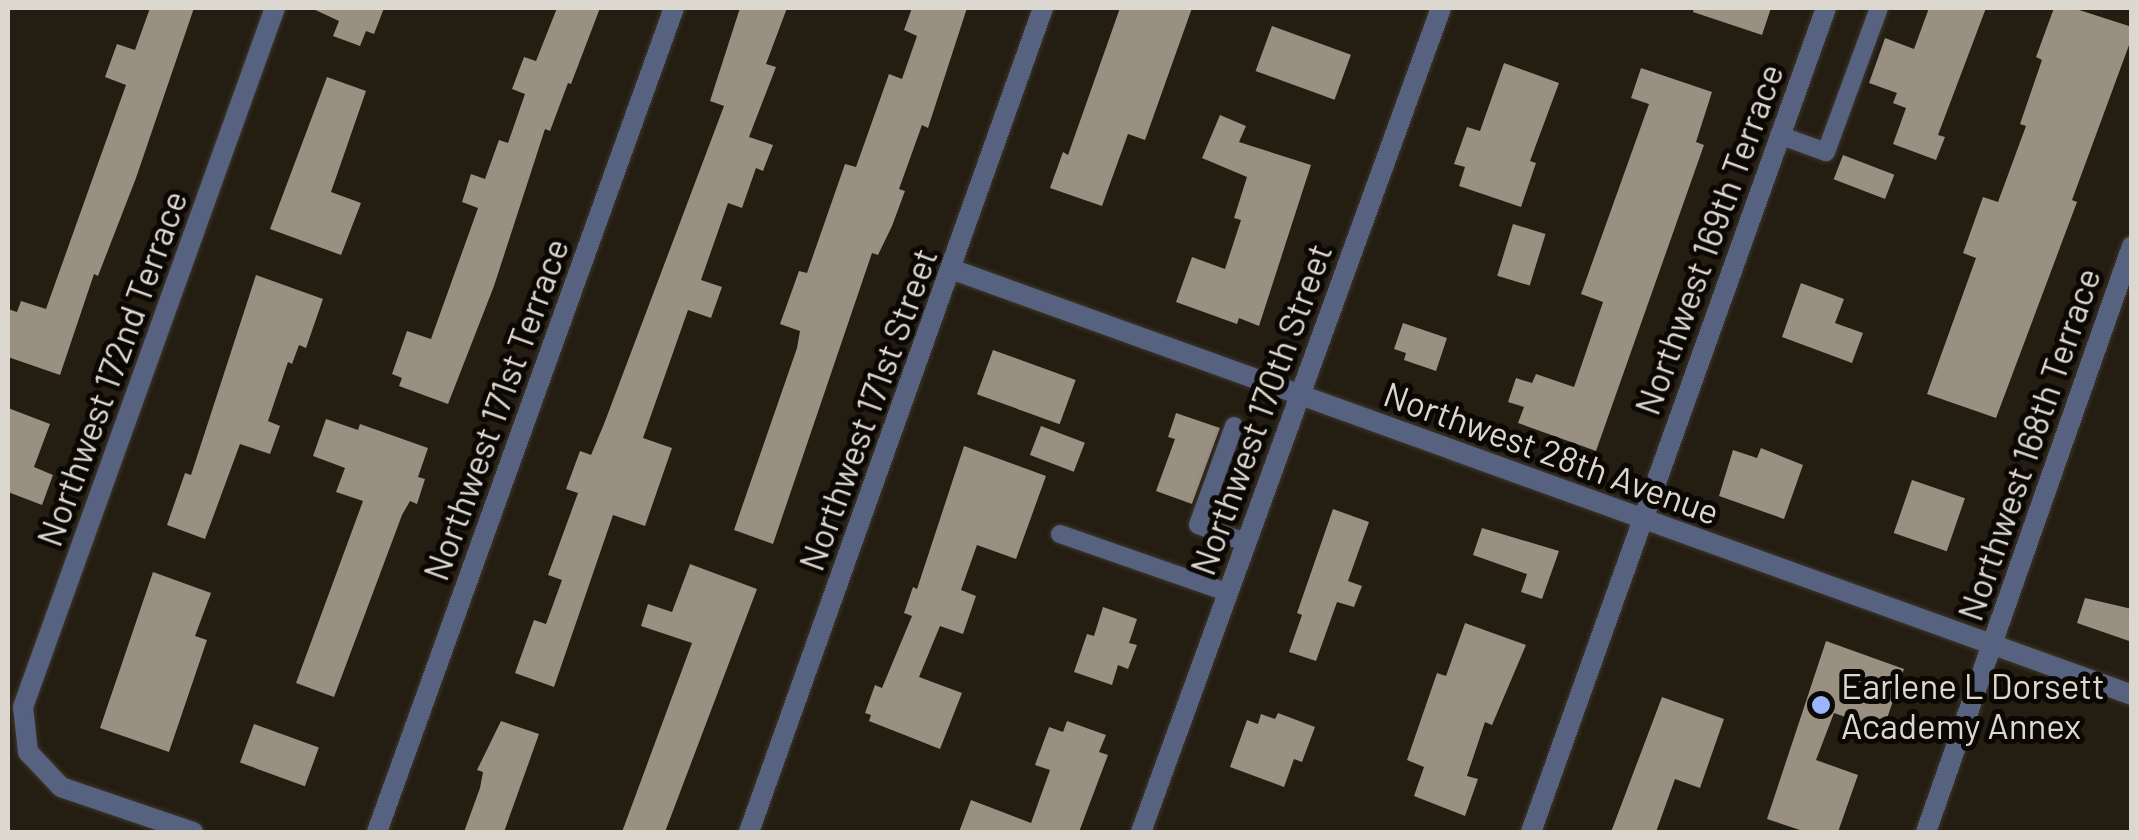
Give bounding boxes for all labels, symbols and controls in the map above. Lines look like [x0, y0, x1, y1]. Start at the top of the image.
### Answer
street label: Northwest 169th Terrace [1625, 58, 1791, 420]
street label: Northwest 172nd Terrace [27, 185, 195, 551]
street label: Northwest 171st Terrace [414, 232, 576, 586]
street label: Northwest 170th Street [1180, 238, 1340, 580]
street label: Northwest 171st Street [789, 242, 945, 576]
street label: Northwest 168th Terrace [1948, 262, 2108, 626]
street label: Northwest 28th Avenue [1379, 372, 1725, 532]
place label: Earlene L Dorsett Academy Annex [1841, 664, 2105, 746]
marker: Earlene L Dorsett Academy Annex [1810, 694, 1832, 716]

